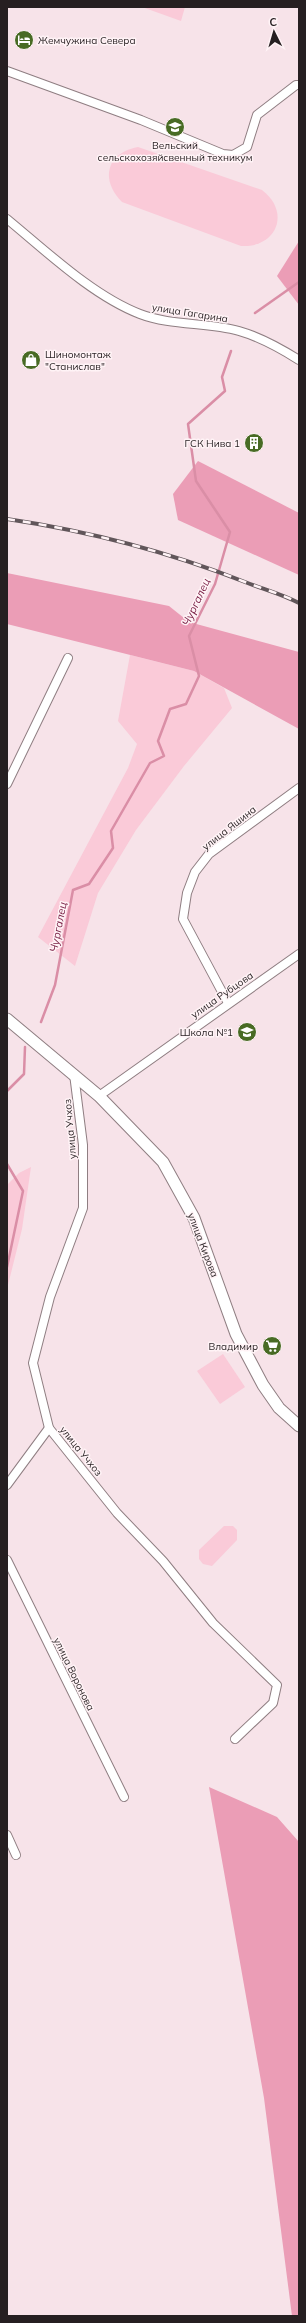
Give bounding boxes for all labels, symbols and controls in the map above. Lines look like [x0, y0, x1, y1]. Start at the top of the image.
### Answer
north arrow [254, 12, 294, 52]
text: С [269, 15, 278, 29]
hotel icon: Жемчужина Севера [13, 29, 35, 51]
place label: Жемчужина Севера [38, 34, 136, 47]
school or university icon: Вельский сельскохозяйсвенный техникум [164, 116, 186, 138]
place label: Вельский сельскохозяйсвенный техникум [98, 139, 252, 164]
street label: улица Гагарина [151, 301, 229, 325]
place label: Шиномонтаж "Станислав" [45, 348, 112, 373]
shop icon: Шиномонтаж "Станислав" [20, 349, 42, 371]
building icon: ГСК Нива 1 [243, 432, 265, 454]
place label: ГСК Нива 1 [185, 437, 240, 450]
water label: Чургалец [179, 576, 213, 628]
street label: улица Яшина [199, 803, 259, 853]
water label: Чургалец [46, 900, 70, 953]
street label: улица Рубцова [188, 969, 256, 1021]
school or university icon: Школа №1 [236, 1021, 258, 1043]
place label: Школа №1 [180, 1026, 233, 1039]
street label: улица Учхоз [61, 1098, 79, 1160]
street label: улица Кирова [185, 1211, 221, 1279]
supermarket icon: Владимир [261, 1335, 283, 1357]
place label: Владимир [208, 1340, 258, 1353]
street label: улица Учхоз [57, 1423, 105, 1479]
street label: улица Воронова [51, 1635, 97, 1713]

